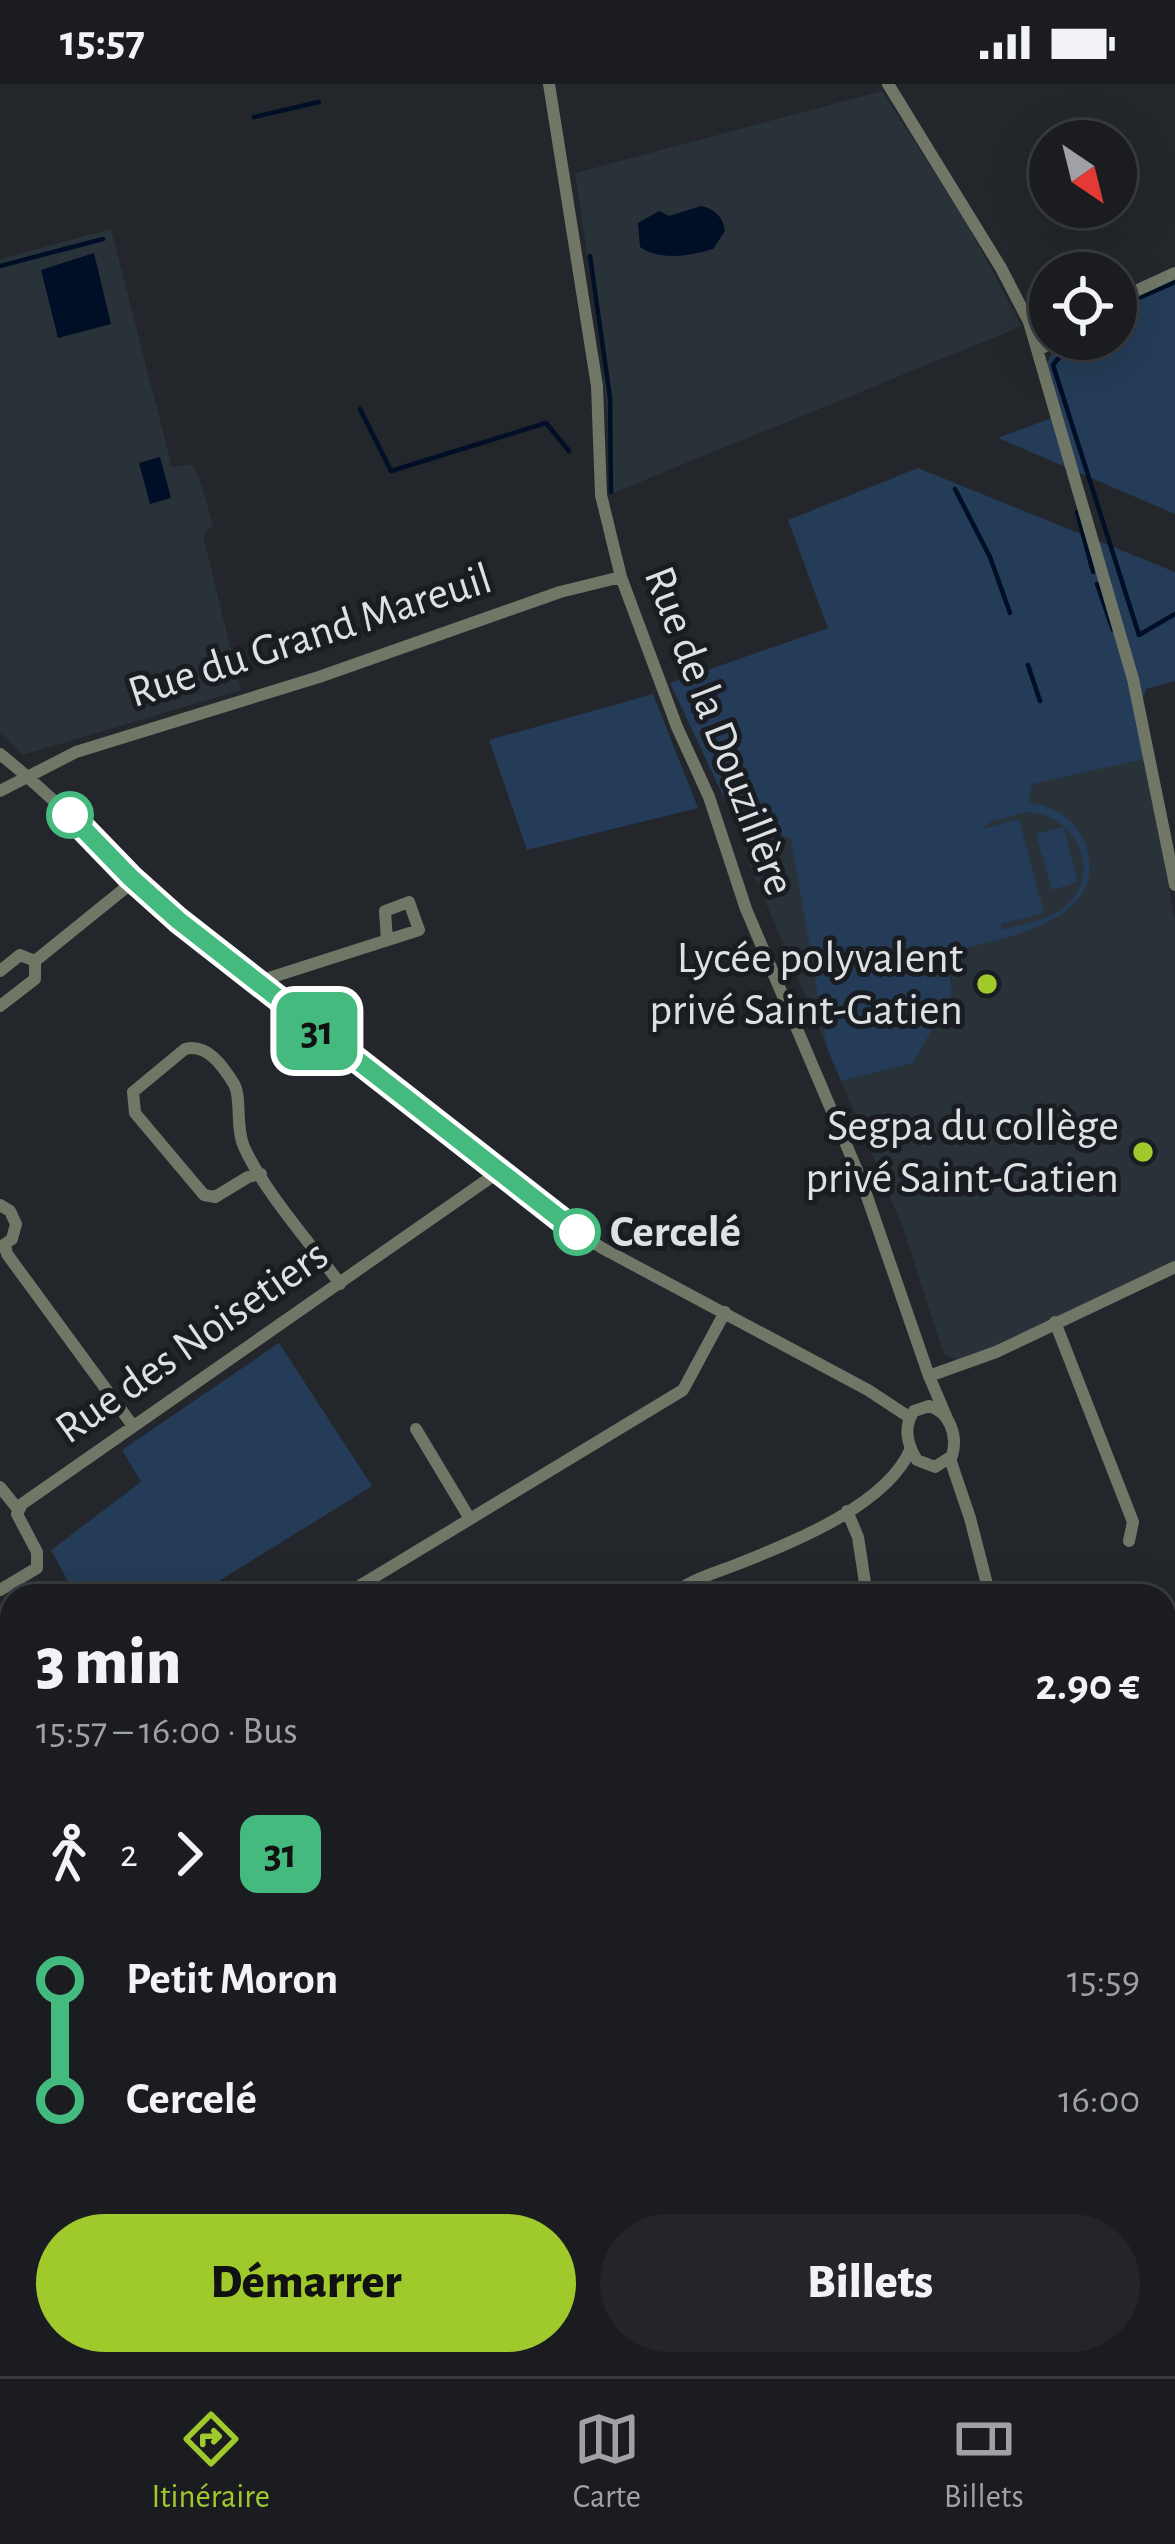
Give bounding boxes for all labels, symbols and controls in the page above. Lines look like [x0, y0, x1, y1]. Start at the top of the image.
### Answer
text: 15:57 [60, 19, 145, 64]
north arrow [1029, 120, 1137, 228]
map controls [1029, 120, 1137, 360]
button: locate [1029, 252, 1137, 360]
street label: Rue du Grand Mareuil [123, 556, 497, 716]
street label: Rue de la Douzillère [636, 561, 802, 901]
unlabelled marker [48, 793, 92, 837]
place label: Lycée polyvalent privé Saint-Gatien [649, 936, 963, 1033]
marker: Lycée polyvalent privé Saint-Gatien [974, 971, 1000, 997]
line badge: 31 [263, 992, 371, 1070]
text: 31 [300, 1010, 334, 1052]
place label: Segpa du collège privé Saint-Gatien [805, 1104, 1119, 1201]
marker: Segpa du collège privé Saint-Gatien [1130, 1139, 1156, 1165]
marker: Cercelé [555, 1210, 599, 1254]
place label: Cercelé [610, 1210, 741, 1255]
street label: Rue des Noisetiers [48, 1232, 336, 1452]
text: 3 min [36, 1630, 181, 1696]
text: 2.90 € [1036, 1663, 1140, 1708]
text: 15:57 – 16:00 · Bus [36, 1712, 298, 1751]
icon: walk [36, 1821, 102, 1887]
icon: forward [156, 1821, 222, 1887]
text: 31 [264, 1833, 297, 1875]
text: 2 [120, 1835, 138, 1874]
text: Petit Moron [126, 1957, 338, 2002]
text: 15:59 [1067, 1961, 1140, 2000]
text: Cercelé [126, 2077, 257, 2122]
text: 16:00 [1058, 2081, 1140, 2120]
button: Démarrer [36, 2214, 576, 2352]
button: Billets [600, 2214, 1140, 2352]
tab: Itinéraire [151, 2406, 270, 2518]
tab: Carte [573, 2406, 641, 2518]
tab: Billets [944, 2406, 1024, 2518]

